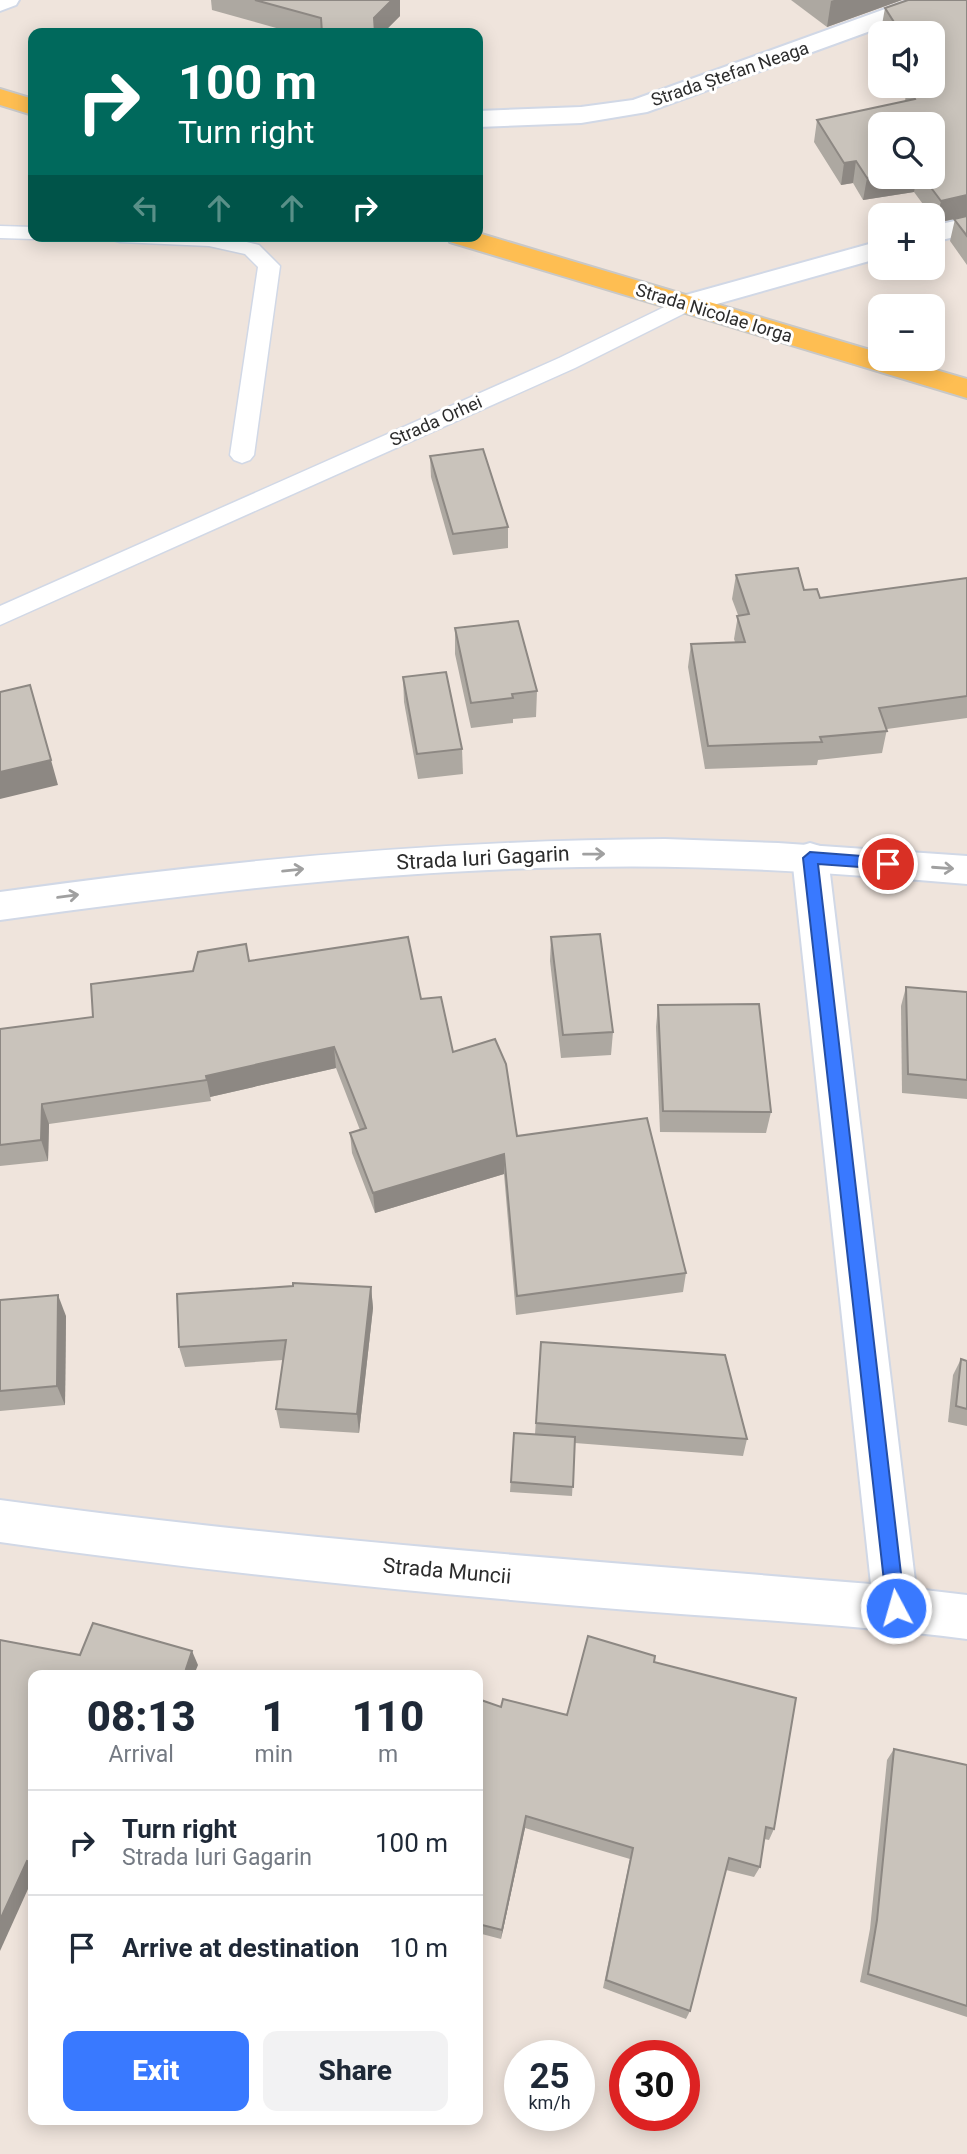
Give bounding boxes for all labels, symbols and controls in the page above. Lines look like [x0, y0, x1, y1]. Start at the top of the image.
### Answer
map controls [868, 21, 945, 371]
button: sound [868, 21, 945, 98]
street label: Strada Ștefan Neaga [648, 37, 812, 111]
text: 100 m [178, 54, 317, 111]
icon: right [63, 56, 154, 147]
button: search [868, 112, 945, 189]
text: Turn right [178, 113, 314, 151]
icon: left [127, 189, 165, 227]
icon: ahead [200, 189, 238, 227]
icon: ahead [273, 189, 311, 227]
icon: right [346, 189, 384, 227]
button: + [868, 203, 945, 280]
street label: Strada Nicolae Iorga [633, 279, 795, 346]
button: − [868, 294, 945, 371]
street label: Strada Orhei [386, 391, 485, 450]
pin [858, 834, 918, 894]
street label: Strada Iuri Gagarin [396, 841, 570, 875]
icon: arrive [869, 845, 907, 883]
one-way arrow [582, 847, 605, 860]
one-way arrow [932, 862, 954, 875]
one-way arrow [282, 863, 304, 876]
one-way arrow [56, 890, 78, 903]
street label: Strada Muncii [382, 1553, 512, 1589]
position arrow [859, 1571, 933, 1645]
text: 08:13 [87, 1692, 196, 1741]
text: 1 [262, 1692, 286, 1741]
text: 110 [352, 1692, 424, 1741]
text: Arrival [109, 1741, 174, 1768]
text: min [254, 1741, 293, 1768]
text: m [378, 1741, 398, 1768]
text: Turn right [122, 1814, 237, 1844]
icon: right [63, 1824, 101, 1862]
text: 100 m [375, 1828, 448, 1858]
text: Strada Iuri Gagarin [122, 1844, 312, 1871]
icon: arrive [63, 1929, 101, 1967]
text: Arrive at destination [122, 1933, 359, 1963]
text: 10 m [390, 1933, 448, 1963]
button: Exit [63, 2031, 249, 2111]
button: Share [263, 2031, 448, 2111]
speed limit sign: 30 [609, 2040, 700, 2131]
text: 25 [529, 2056, 570, 2097]
text: km/h [528, 2092, 571, 2113]

